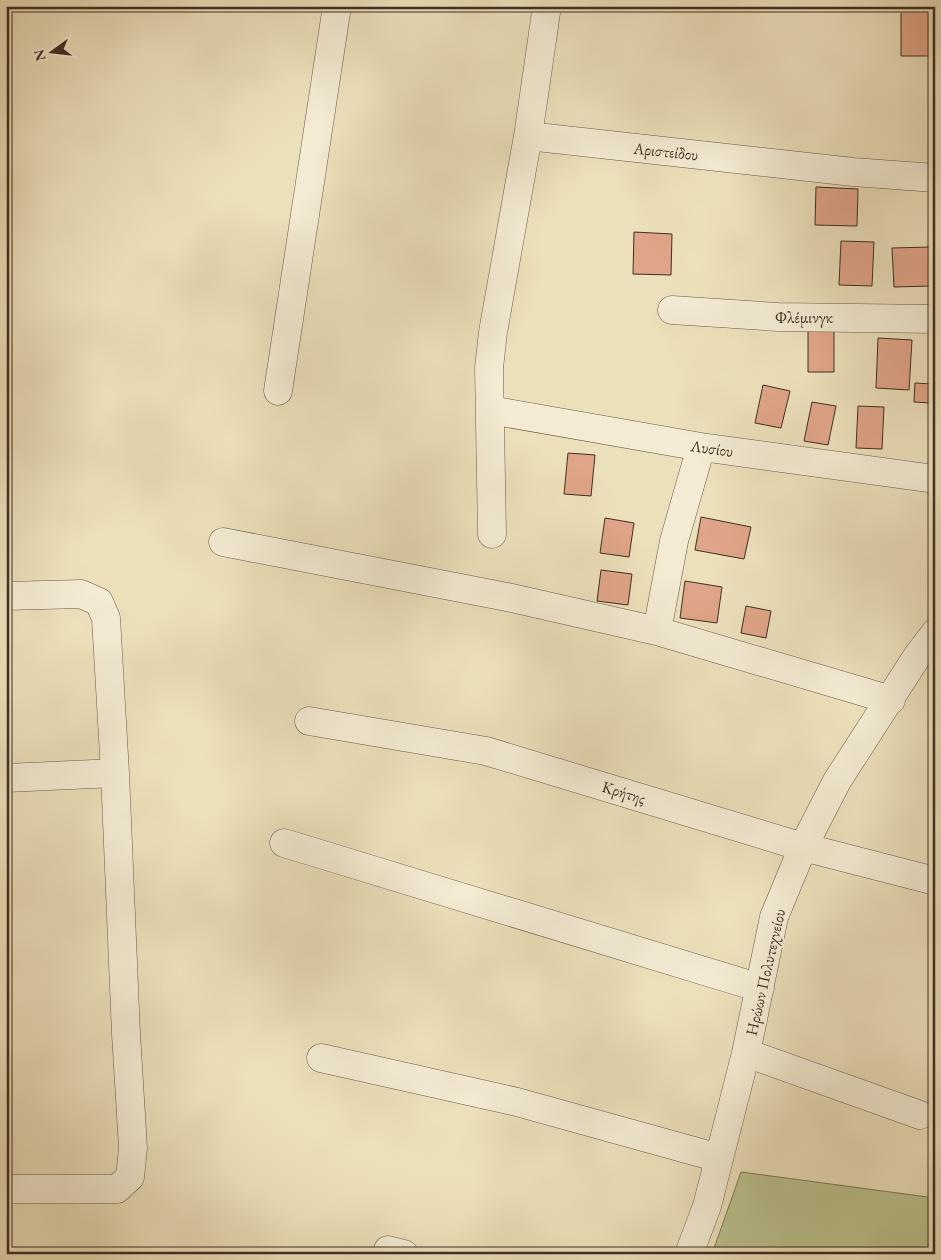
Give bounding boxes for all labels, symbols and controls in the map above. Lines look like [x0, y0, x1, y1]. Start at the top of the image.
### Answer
north arrow [28, 28, 78, 78]
text: N [29, 47, 50, 63]
street label: Αριστείδου [631, 138, 699, 165]
street label: Φλέμινγκ [775, 307, 834, 328]
street label: Λυσίου [688, 435, 735, 462]
street label: Κρήτης [599, 776, 649, 809]
street label: Ηρώων Πολυτεχνείου [741, 907, 790, 1038]

